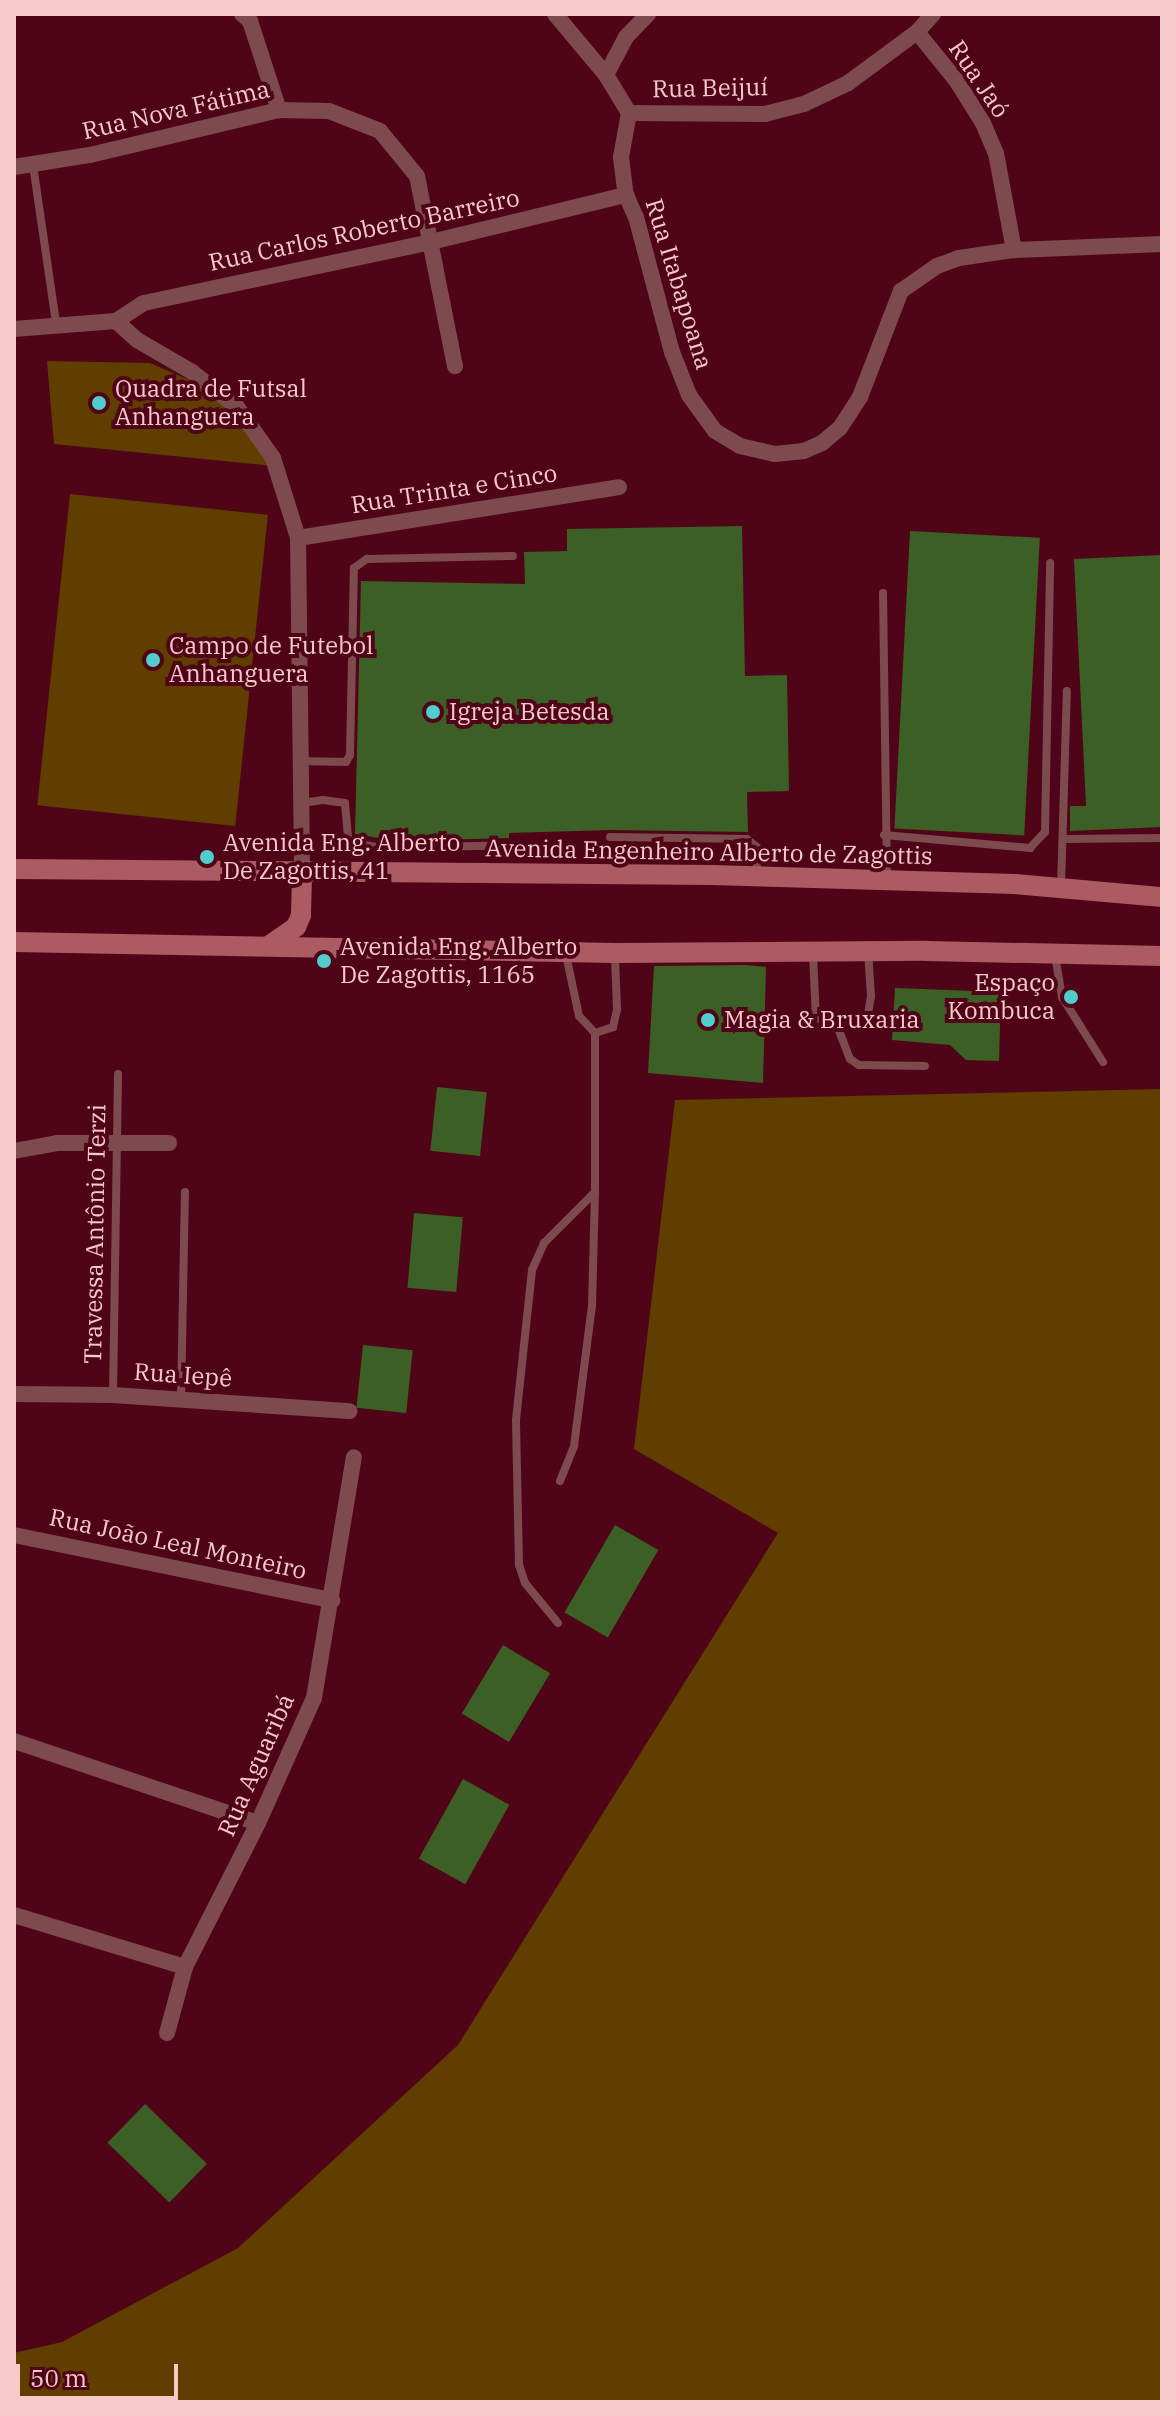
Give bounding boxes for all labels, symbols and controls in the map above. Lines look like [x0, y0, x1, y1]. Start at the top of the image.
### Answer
street label: Rua Jaó [943, 35, 1015, 123]
street label: Rua Beijuí [652, 73, 768, 103]
street label: Rua Nova Fátima [79, 74, 273, 146]
street label: Rua Carlos Roberto Barreiro [206, 183, 522, 277]
street label: Rua Itabapoana [639, 195, 719, 373]
place label: Quadra de Futsal Anhanguera [115, 375, 307, 431]
marker: Quadra de Futsal Anhanguera [90, 394, 108, 412]
street label: Rua Trinta e Cinco [349, 459, 559, 519]
place label: Campo de Futebol Anhanguera [169, 632, 373, 688]
marker: Campo de Futebol Anhanguera [144, 651, 162, 669]
place label: Igreja Betesda [449, 698, 609, 726]
marker: Igreja Betesda [424, 703, 442, 721]
place label: Avenida Eng. Alberto De Zagottis, 41 [223, 829, 460, 885]
street label: Avenida Engenheiro Alberto de Zagottis [485, 834, 933, 870]
marker: Avenida Eng. Alberto De Zagottis, 41 [198, 848, 216, 866]
place label: Avenida Eng. Alberto De Zagottis, 1165 [340, 933, 577, 989]
marker: Avenida Eng. Alberto De Zagottis, 1165 [315, 952, 333, 970]
place label: Espaço Kombuca [948, 969, 1055, 1025]
marker: Espaço Kombuca [1062, 988, 1080, 1006]
place label: Magia & Bruxaria [724, 1006, 920, 1034]
marker: Magia & Bruxaria [699, 1011, 717, 1029]
street label: Travessa Antônio Terzi [78, 1104, 112, 1364]
street label: Rua Iepê [133, 1357, 233, 1393]
street label: Rua João Leal Monteiro [47, 1503, 309, 1585]
street label: Rua Aguaribá [212, 1689, 300, 1841]
scale bar [20, 2348, 182, 2398]
text: 50 m [30, 2362, 87, 2394]

